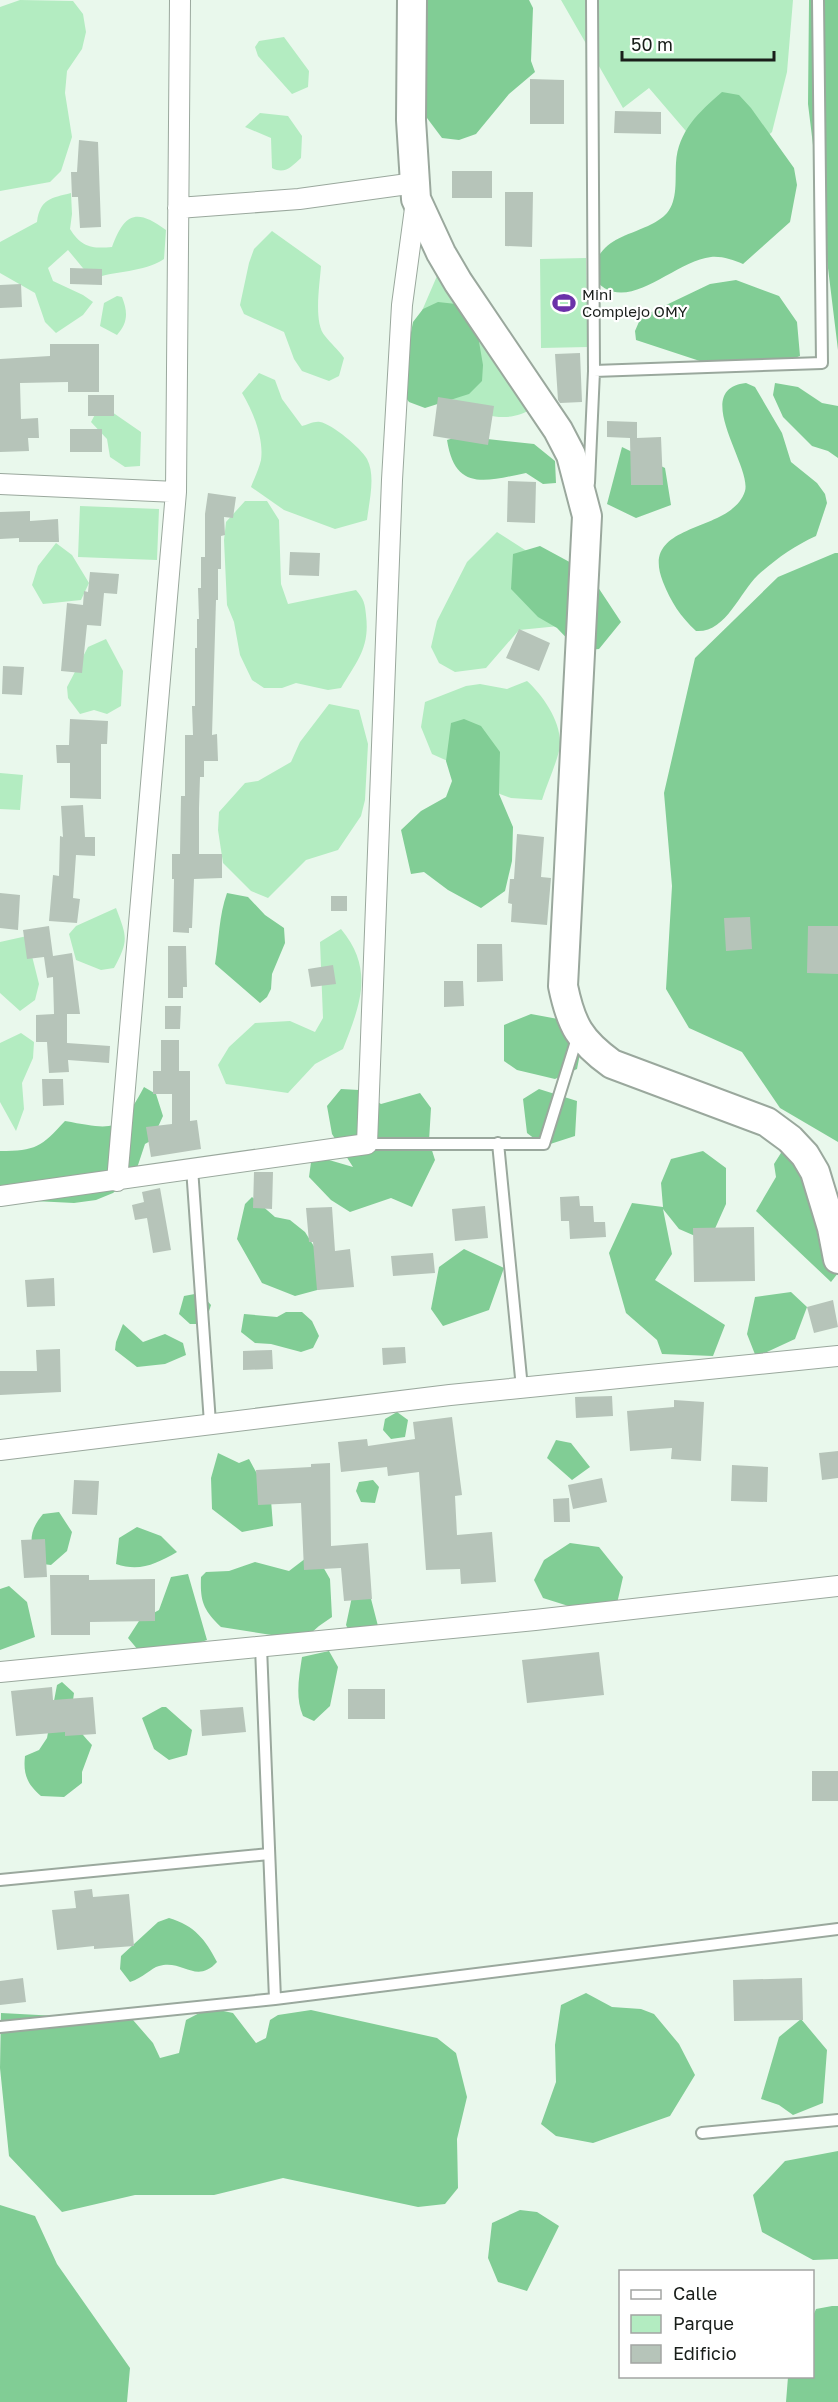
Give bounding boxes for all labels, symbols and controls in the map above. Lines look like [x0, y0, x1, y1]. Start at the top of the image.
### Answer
scale bar [622, 24, 774, 62]
text: 50 m [631, 33, 673, 55]
place label: Mini Complejo OMY [582, 285, 688, 320]
sports icon: Mini Complejo OMY [551, 290, 577, 316]
legend [619, 2270, 814, 2378]
text: Calle [673, 2282, 717, 2304]
text: Parque [673, 2312, 734, 2334]
text: Edificio [673, 2342, 737, 2364]

